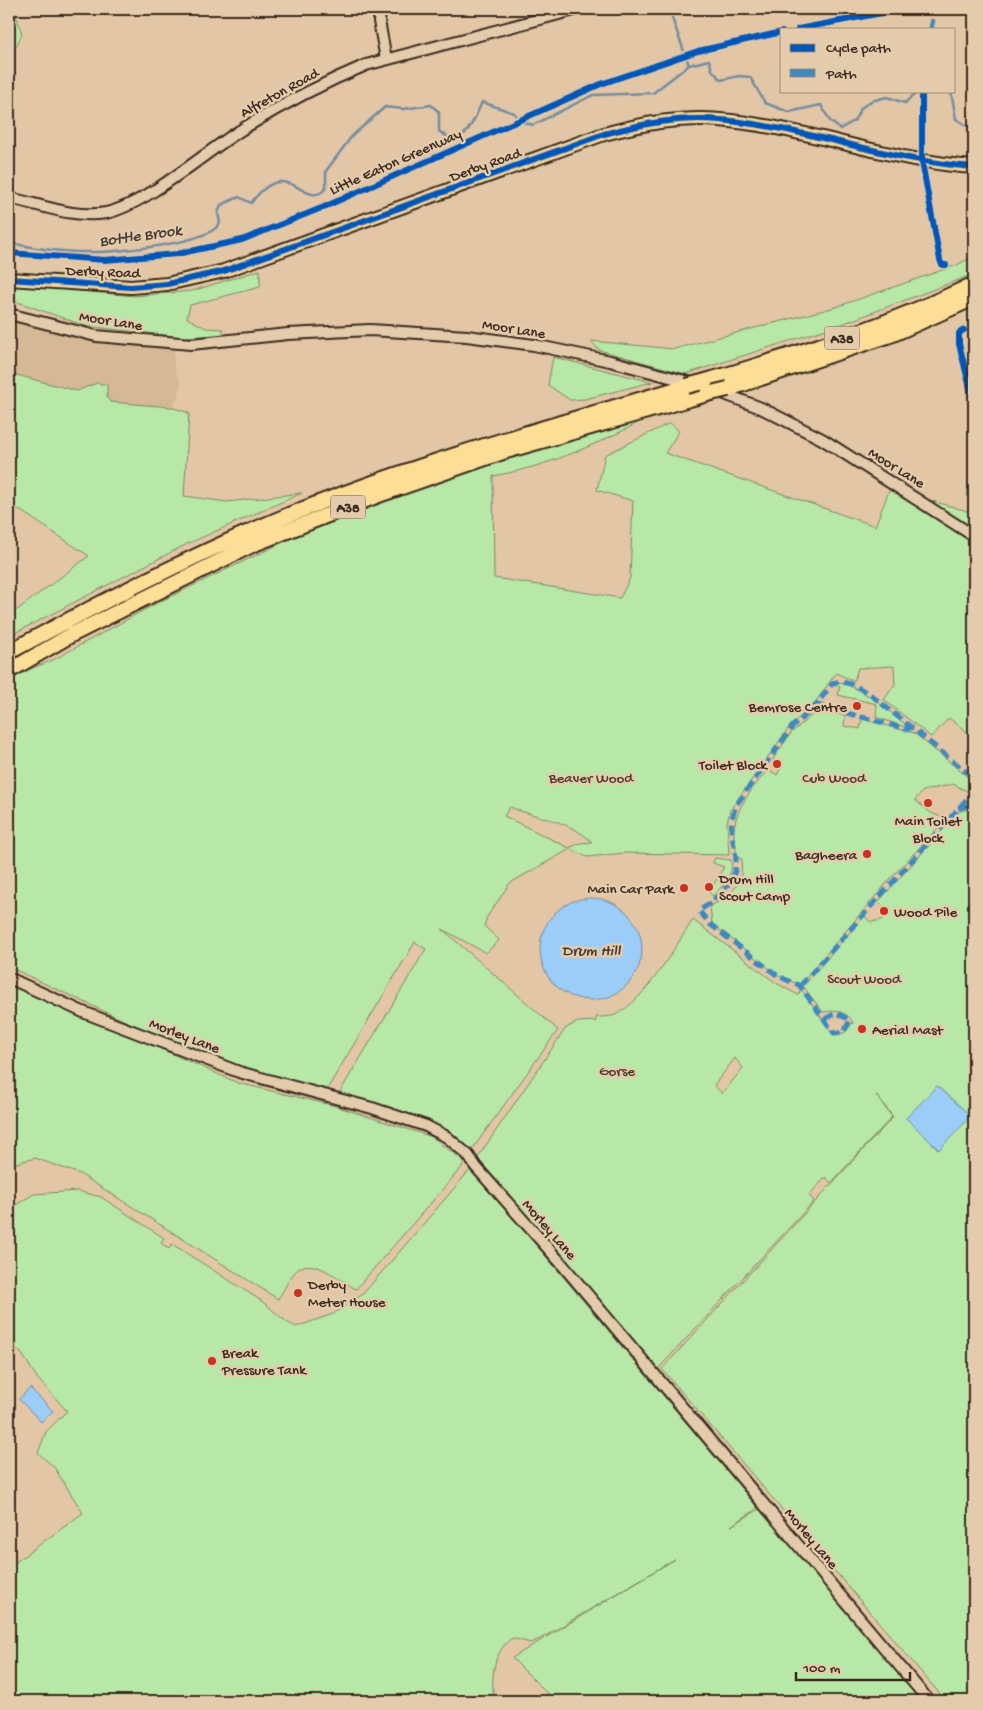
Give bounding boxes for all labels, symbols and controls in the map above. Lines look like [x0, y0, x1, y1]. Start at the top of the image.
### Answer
legend [780, 28, 956, 92]
text: Cycle path [826, 40, 891, 58]
street label: Alfreton Road [237, 64, 323, 123]
text: Path [825, 66, 857, 84]
street label: Little Eaton Greenway [327, 125, 465, 200]
street label: Derby Road [447, 144, 525, 187]
water label: Bottle Brook [98, 222, 185, 253]
street label: Derby Road [64, 263, 142, 283]
street label: Moor Lane [78, 308, 144, 336]
street label: Moor Lane [481, 316, 547, 344]
road number: A38 [824, 326, 860, 349]
street label: Moor Lane [864, 444, 928, 493]
road number: A38 [330, 496, 366, 518]
place label: Bemrose Centre [748, 699, 847, 717]
marker: Bemrose Centre [851, 700, 863, 712]
place label: Toilet Block [698, 757, 768, 775]
marker: Toilet Block [771, 758, 783, 770]
park label: Beaver Wood [548, 770, 634, 788]
park label: Cub Wood [802, 770, 867, 788]
marker: Main Toilet Block [922, 797, 934, 809]
place label: Main Toilet Block [895, 813, 963, 848]
place label: Bagheera [794, 847, 858, 865]
marker: Bagheera [861, 848, 873, 860]
place label: Drum Hill Scout Camp [718, 871, 791, 906]
place label: Main Car Park [587, 881, 675, 899]
marker: Drum Hill Scout Camp [703, 881, 715, 893]
marker: Main Car Park [678, 882, 690, 894]
place label: Wood Pile [894, 904, 957, 922]
marker: Wood Pile [878, 905, 890, 917]
water label: Drum Hill [562, 943, 622, 962]
park label: Scout Wood [827, 971, 902, 989]
street label: Morley Lane [146, 1015, 222, 1059]
place label: Aerial Mast [872, 1022, 945, 1040]
marker: Aerial Mast [856, 1023, 868, 1035]
park label: Gorse [599, 1063, 635, 1081]
street label: Morley Lane [517, 1196, 580, 1264]
place label: Derby Meter House [307, 1277, 386, 1312]
marker: Derby Meter House [292, 1287, 304, 1299]
place label: Break Pressure Tank [221, 1345, 307, 1380]
marker: Break Pressure Tank [206, 1355, 218, 1367]
street label: Morley Lane [780, 1505, 841, 1574]
scale bar [796, 1650, 909, 1682]
text: 100 m [802, 1660, 841, 1678]

